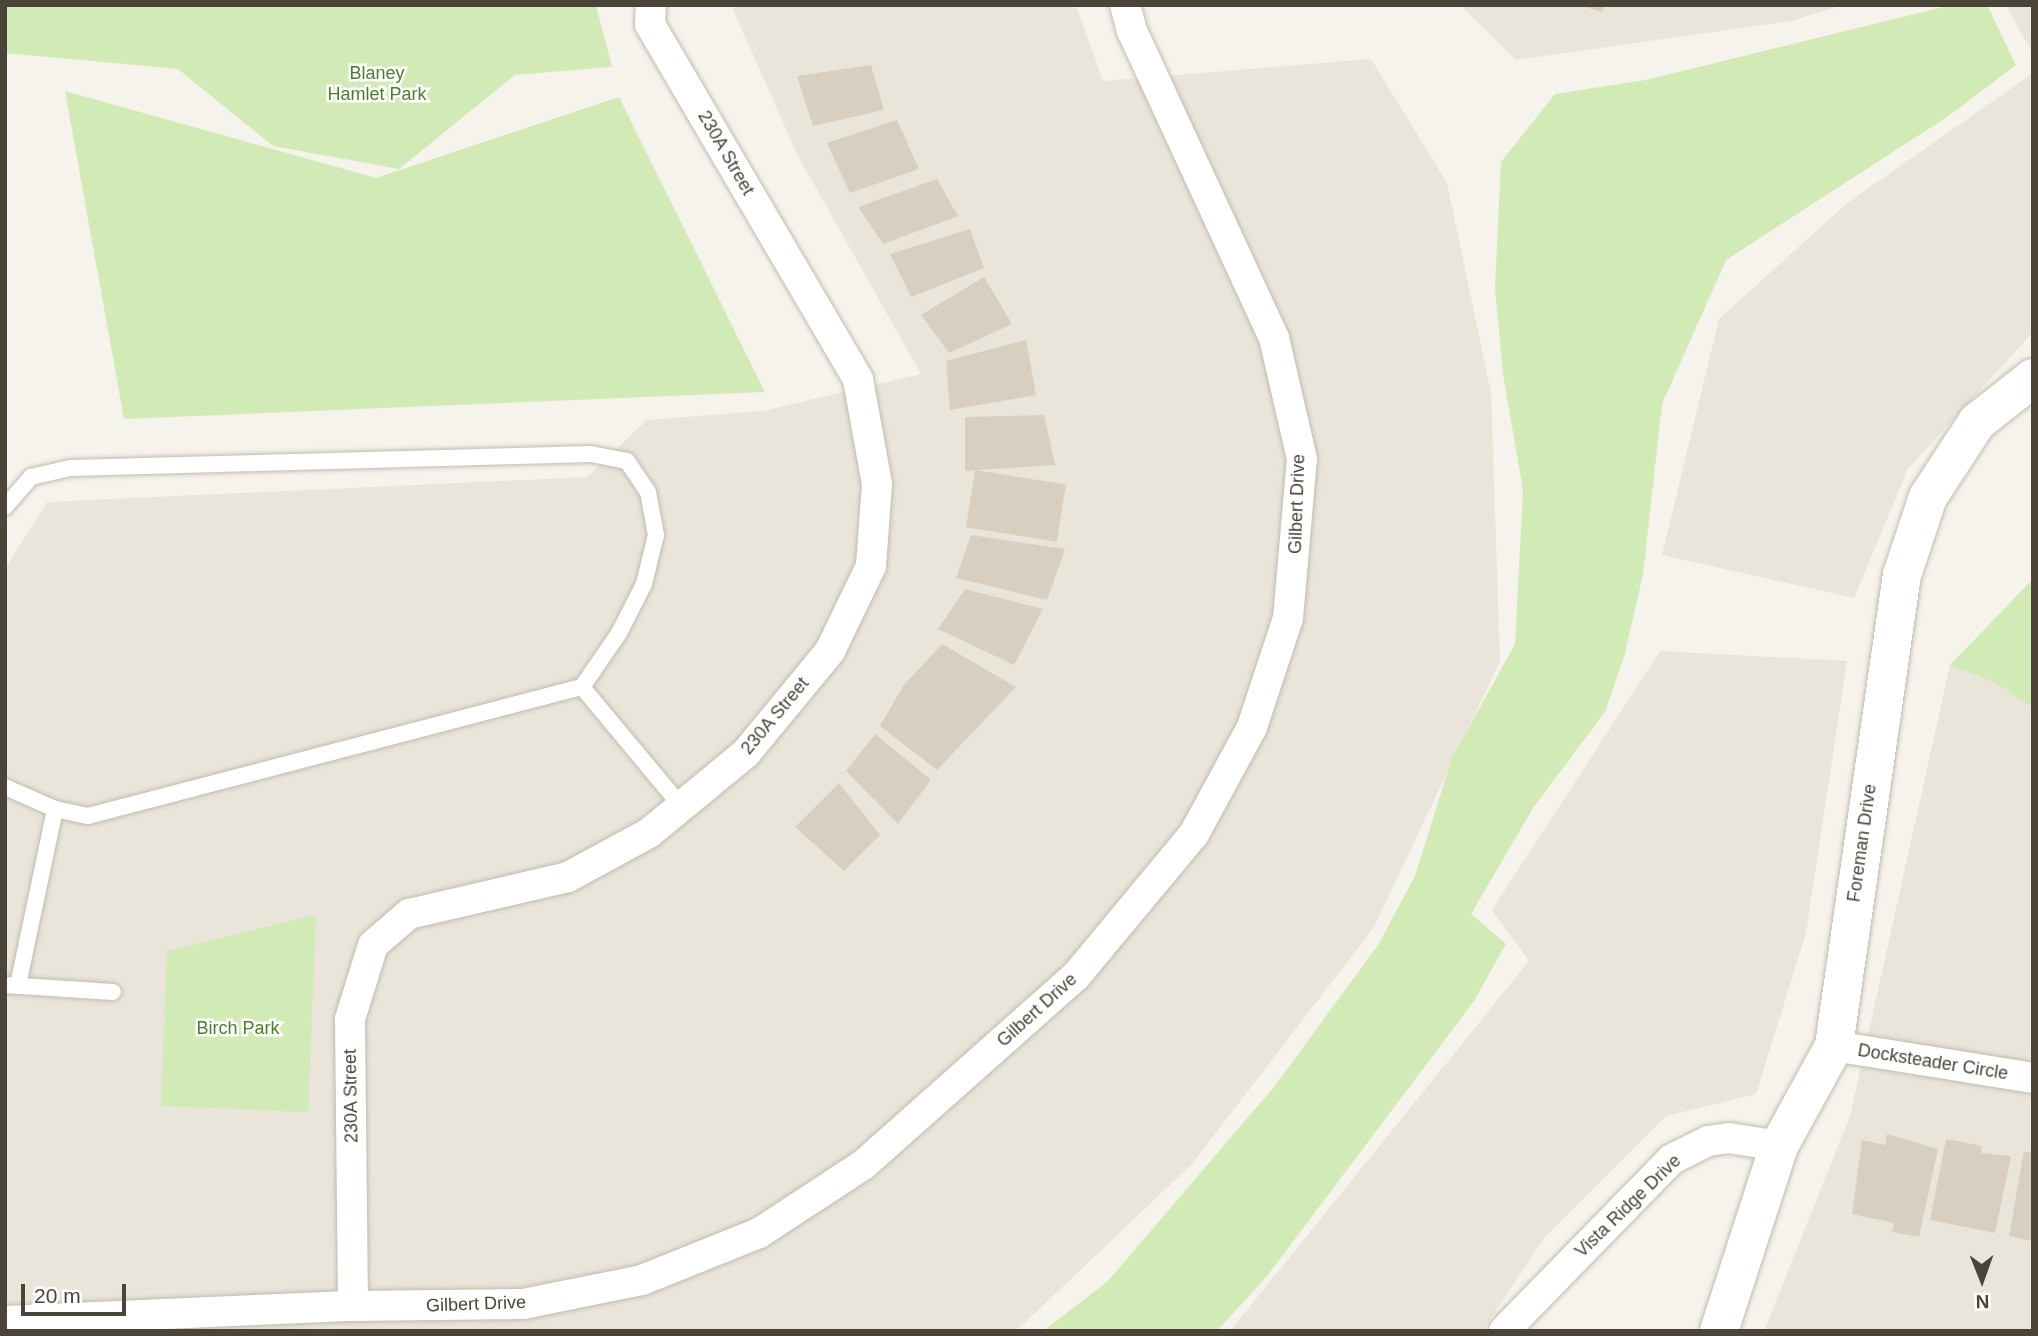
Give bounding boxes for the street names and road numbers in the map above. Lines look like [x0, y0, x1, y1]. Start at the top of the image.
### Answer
street label: 230A Street [693, 106, 759, 200]
street label: Gilbert Drive [1284, 454, 1310, 554]
street label: 230A Street [736, 673, 814, 759]
street label: Foreman Drive [1843, 783, 1881, 903]
street label: Gilbert Drive [993, 969, 1081, 1051]
street label: Docksteader Circle [1856, 1039, 2010, 1085]
street label: 230A Street [339, 1048, 363, 1144]
street label: Vista Ridge Drive [1571, 1150, 1685, 1262]
street label: Gilbert Drive [426, 1291, 526, 1317]

